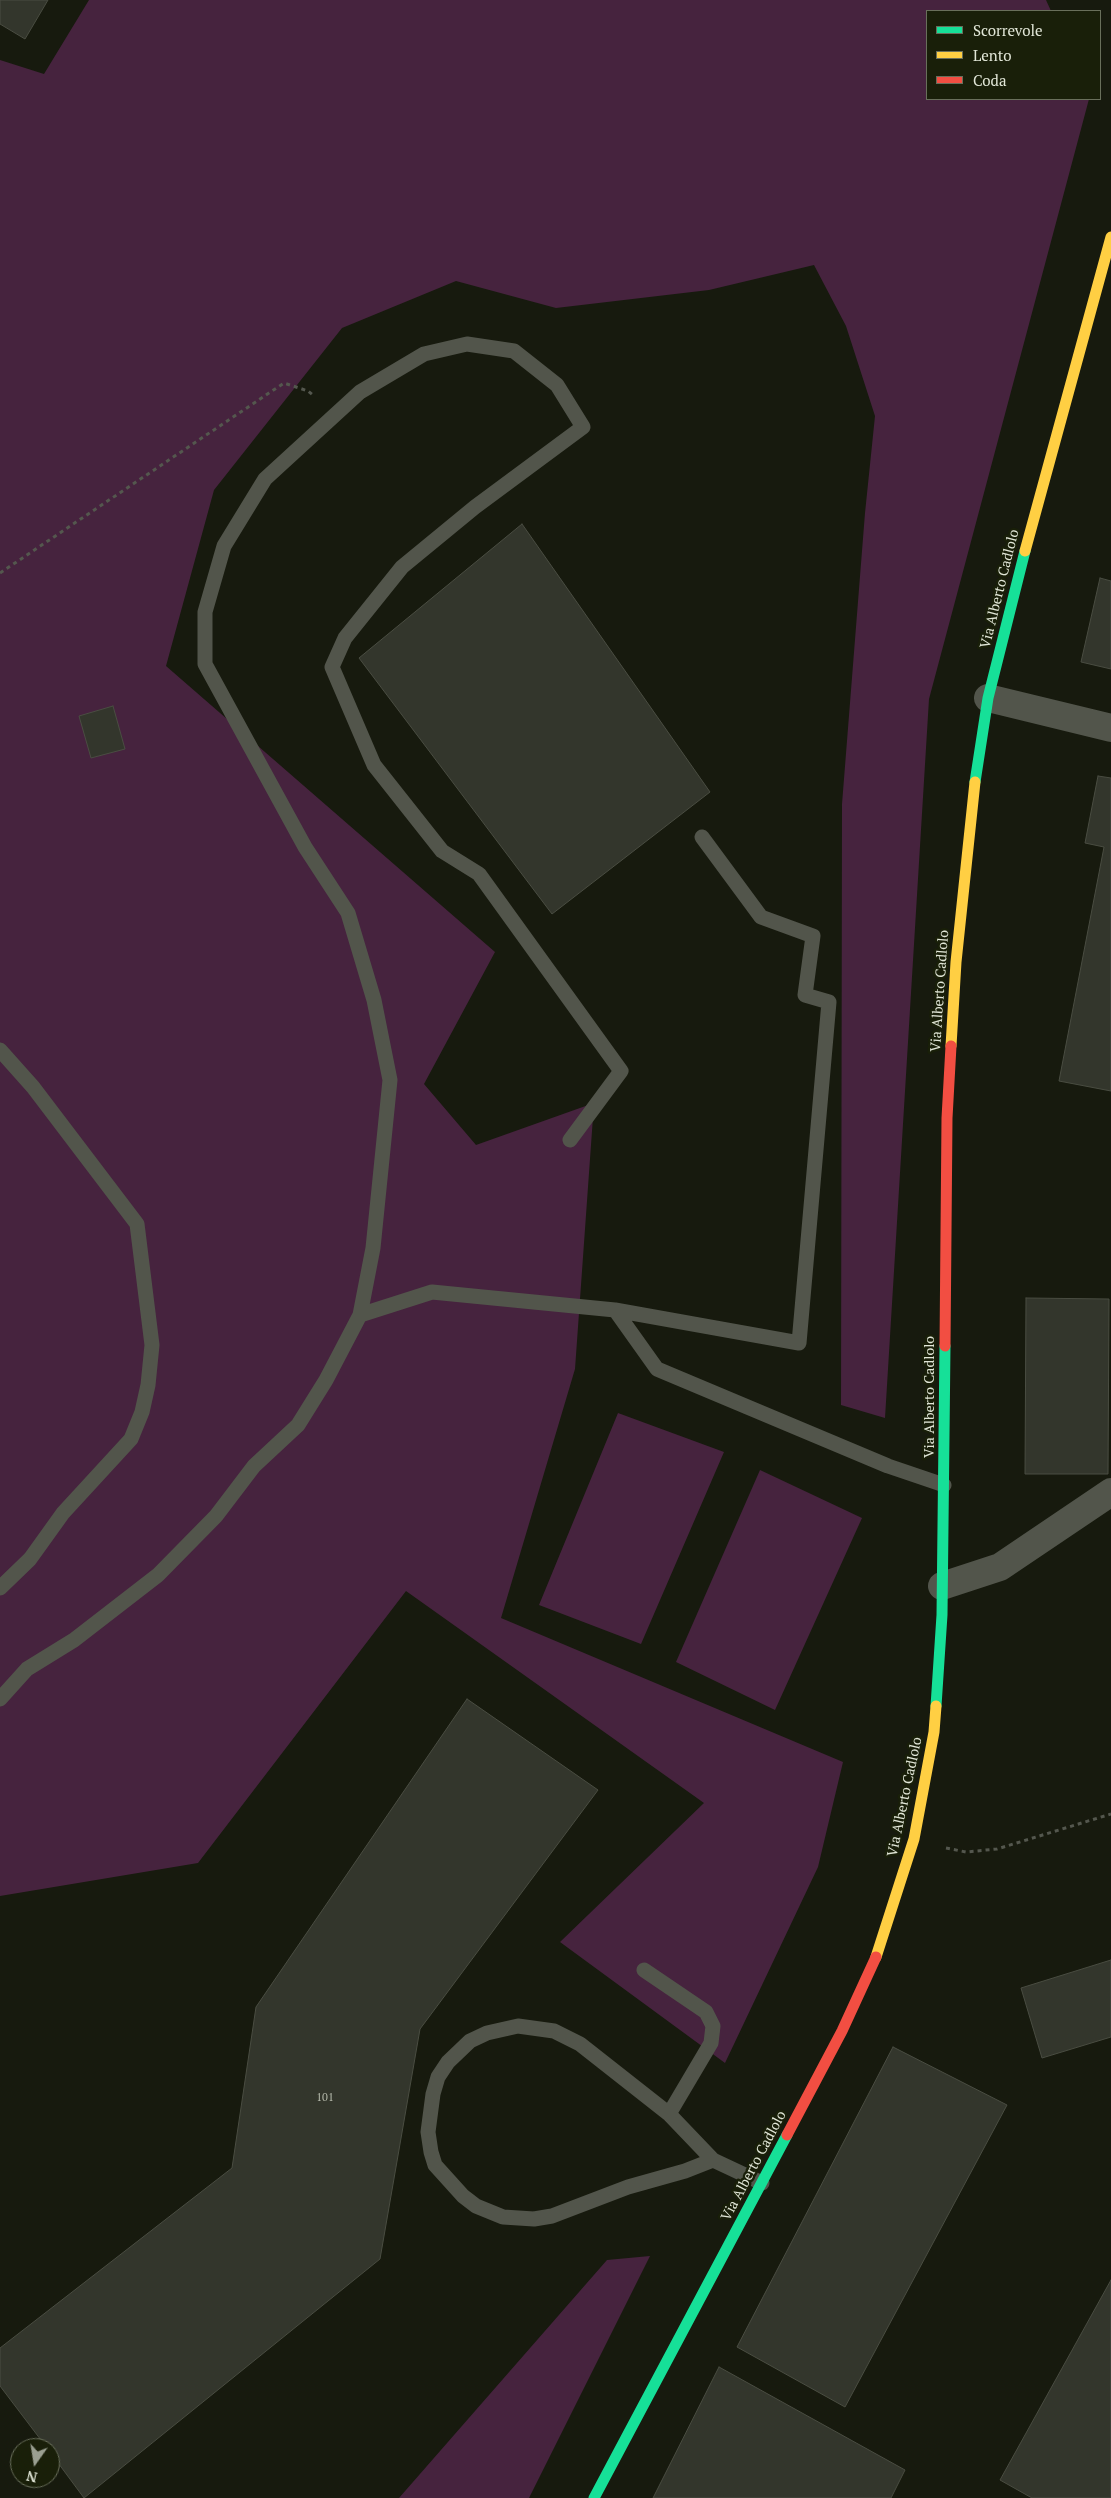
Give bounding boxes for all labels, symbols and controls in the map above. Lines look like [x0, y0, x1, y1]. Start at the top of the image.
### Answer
legend [926, 10, 1101, 100]
text: Scorrevole [973, 20, 1043, 40]
text: Lento [973, 45, 1012, 65]
text: Coda [973, 70, 1007, 90]
street label: Via Alberto Cadlolo [977, 528, 1023, 650]
street label: Via Alberto Cadlolo [927, 929, 953, 1053]
street label: Via Alberto Cadlolo [922, 1336, 938, 1458]
street label: Via Alberto Cadlolo [884, 1735, 926, 1859]
house number: 101 [316, 2091, 334, 2105]
street label: Via Alberto Cadlolo [718, 2108, 790, 2224]
north arrow [10, 2438, 60, 2488]
text: N [24, 2467, 39, 2488]

